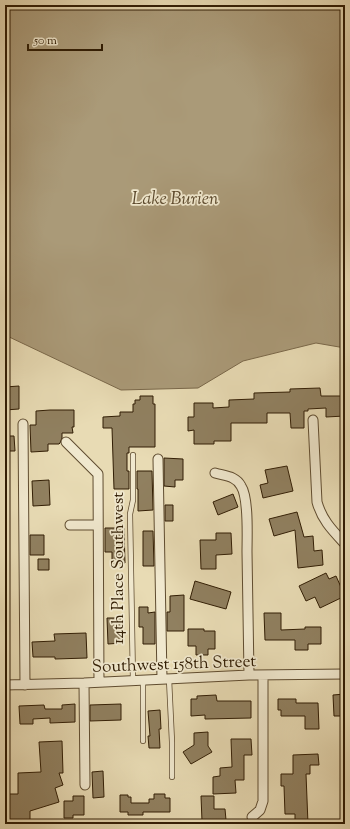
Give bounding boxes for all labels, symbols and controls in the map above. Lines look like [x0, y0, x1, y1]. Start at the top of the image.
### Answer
scale bar [28, 26, 102, 52]
text: 50 m [33, 32, 57, 50]
water label: Lake Burien [132, 187, 219, 213]
street label: 14th Place Southwest [107, 492, 131, 644]
street label: Southwest 158th Street [91, 650, 257, 680]

